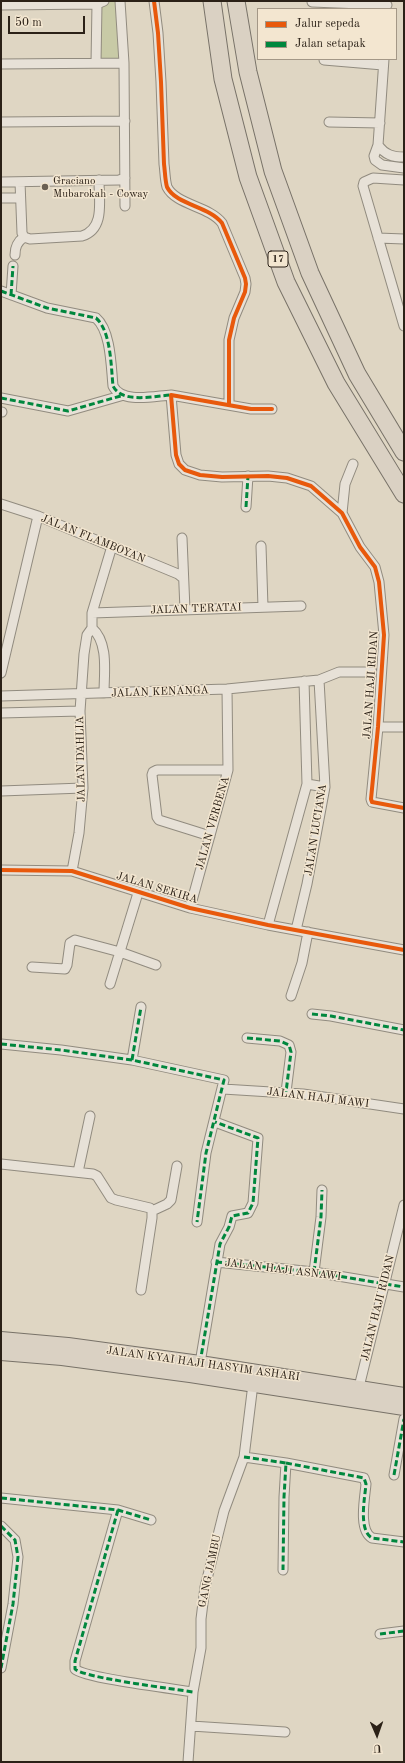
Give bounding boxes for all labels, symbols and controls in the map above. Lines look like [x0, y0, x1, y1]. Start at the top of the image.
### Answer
scale bar [10, 8, 87, 34]
legend [257, 8, 397, 60]
text: 50 m [15, 17, 42, 29]
text: Jalur sepeda [295, 18, 360, 30]
text: Jalan setapak [295, 38, 366, 50]
place label: Graciano Mubarokah - Coway [53, 174, 148, 200]
marker: Graciano Mubarokah - Coway [40, 182, 50, 192]
road number: 17 [268, 251, 288, 267]
street label: JALAN FLAMBOYAN [39, 512, 147, 566]
street label: JALAN TERATAI [150, 601, 242, 617]
street label: JALAN HAJI RIDAN [361, 630, 381, 740]
street label: JALAN KENANGA [111, 684, 209, 700]
street label: JALAN DAHLIA [74, 716, 88, 802]
street label: JALAN VERBENA [193, 775, 233, 871]
street label: JALAN LUCIANA [302, 783, 330, 877]
street label: JALAN SEKIRA [115, 869, 199, 907]
street label: JALAN HAJI MAWI [266, 1085, 370, 1111]
street label: JALAN HAJI RIDAN [358, 1254, 398, 1362]
street label: JALAN HAJI ASNAWI [224, 1256, 342, 1284]
street label: JALAN KYAI HAJI HASYIM ASHARI [105, 1344, 301, 1384]
street label: GANG JAMBU [196, 1533, 224, 1609]
north arrow [357, 1715, 397, 1755]
text: U [373, 1742, 382, 1753]

